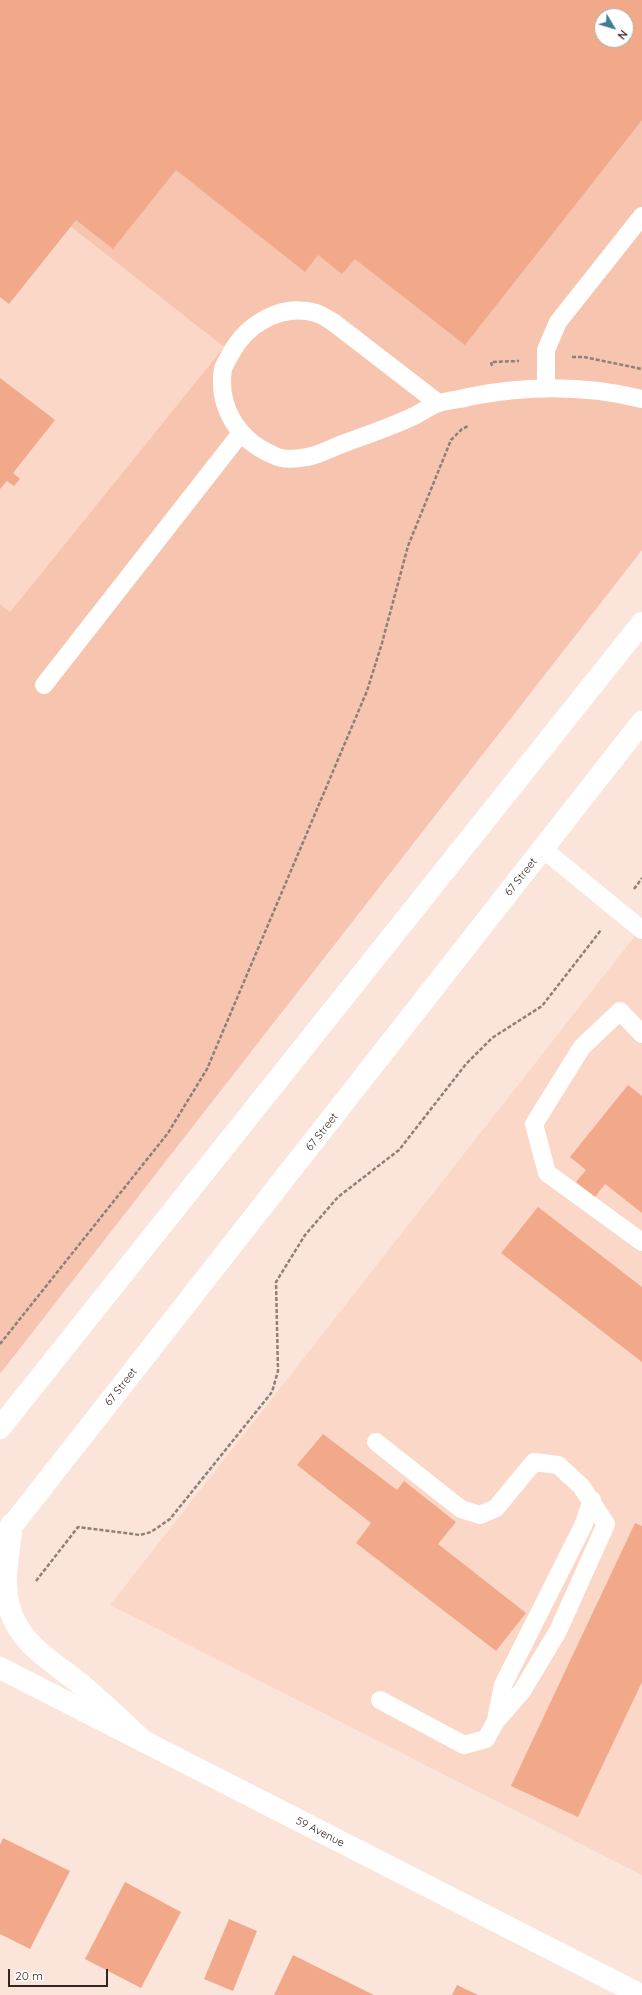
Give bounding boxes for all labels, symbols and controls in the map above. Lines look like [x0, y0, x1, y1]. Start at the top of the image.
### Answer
north arrow [594, 8, 634, 48]
text: N [615, 27, 631, 42]
street label: 67 Street [502, 855, 540, 899]
street label: 67 Street [303, 1110, 341, 1154]
street label: 67 Street [102, 1365, 140, 1409]
street label: 59 Avenue [294, 1814, 346, 1850]
scale bar [10, 1961, 110, 1987]
text: 20 m [15, 1968, 43, 1983]

